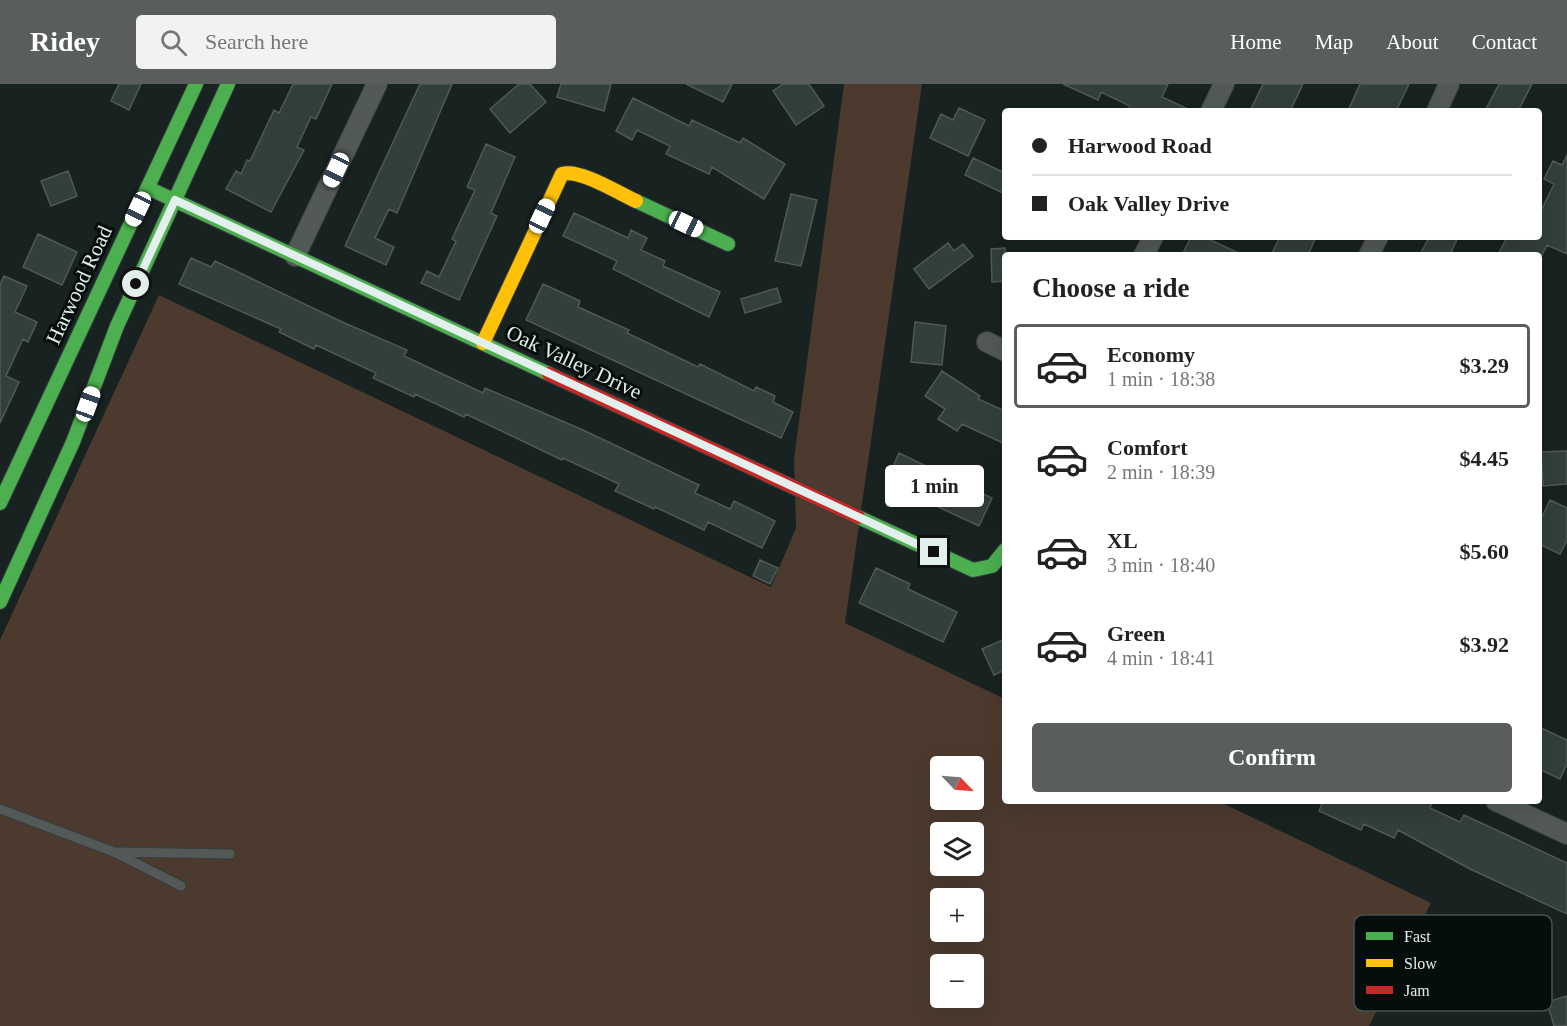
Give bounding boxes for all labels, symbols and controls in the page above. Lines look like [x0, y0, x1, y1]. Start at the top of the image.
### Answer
search box [136, 15, 556, 69]
text: Ridey [30, 26, 100, 57]
icon: search [157, 26, 190, 59]
text: Search here [205, 29, 308, 54]
text: Home [1230, 30, 1282, 54]
text: Map [1315, 30, 1353, 54]
text: About [1386, 30, 1439, 54]
text: Contact [1472, 30, 1537, 54]
text: Harwood Road [1068, 133, 1212, 158]
car [320, 150, 352, 190]
car [122, 189, 154, 229]
text: Oak Valley Drive [1068, 191, 1229, 216]
car [526, 196, 558, 236]
car [666, 208, 706, 240]
street label: Harwood Road [41, 222, 117, 348]
route start [122, 270, 149, 297]
text: Choose a ride [1032, 273, 1190, 303]
street label: Oak Valley Drive [503, 320, 645, 404]
icon: car [1035, 339, 1089, 393]
text: Economy [1107, 342, 1195, 367]
text: $3.29 [1460, 353, 1509, 378]
text: 1 min · 18:38 [1107, 368, 1215, 390]
car [73, 384, 103, 424]
icon: car [1035, 432, 1089, 486]
text: Comfort [1107, 435, 1188, 460]
text: $4.45 [1460, 446, 1509, 471]
text: 2 min · 18:39 [1107, 461, 1215, 483]
callout: 1 min [884, 465, 984, 507]
text: 1 min [910, 475, 959, 497]
icon: car [1035, 525, 1089, 579]
text: XL [1107, 528, 1138, 553]
route end [920, 538, 947, 565]
text: $5.60 [1460, 539, 1509, 564]
text: 3 min · 18:40 [1107, 554, 1215, 576]
icon: car [1035, 618, 1089, 672]
text: Green [1107, 621, 1165, 646]
text: $3.92 [1460, 632, 1509, 657]
text: 4 min · 18:41 [1107, 647, 1215, 669]
button: Confirm [1032, 723, 1512, 792]
north arrow [930, 756, 984, 810]
map controls [930, 756, 984, 1008]
button: layers [930, 822, 984, 876]
button: + [930, 888, 984, 942]
legend [1354, 915, 1552, 1011]
text: Fast [1404, 928, 1431, 945]
button: − [930, 954, 984, 1008]
text: Slow [1404, 955, 1437, 972]
text: Jam [1404, 982, 1430, 999]

